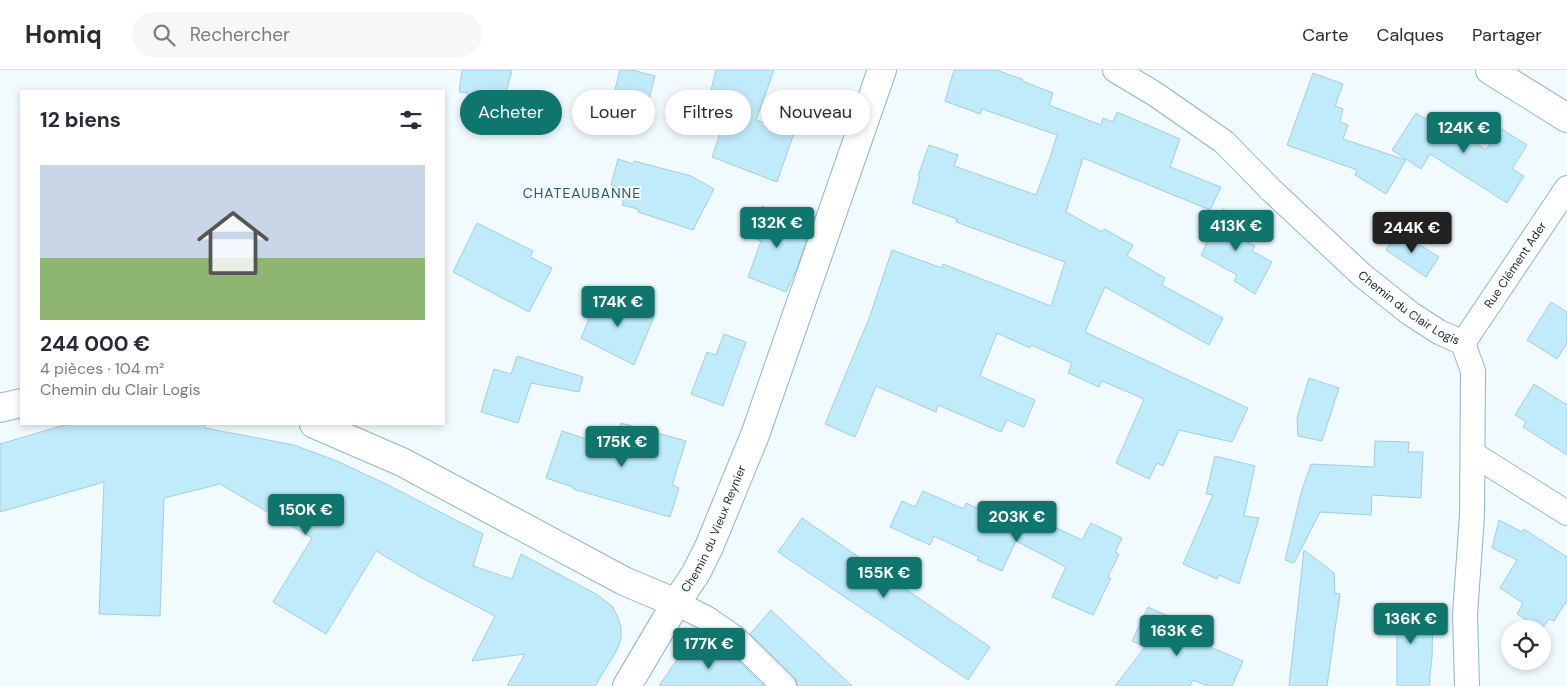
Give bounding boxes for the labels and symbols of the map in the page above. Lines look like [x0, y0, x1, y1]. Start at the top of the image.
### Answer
pin: 124K € [1423, 112, 1505, 154]
district label: CHATEAUBANNE [523, 184, 641, 202]
pin: 132K € [736, 206, 818, 249]
pin: 413K € [1195, 210, 1277, 252]
pin: 244K € [1371, 212, 1453, 254]
street label: Rue Clément Ader [1481, 218, 1550, 311]
street label: Chemin du Clair Logis [1355, 267, 1462, 348]
pin: 174K € [577, 286, 659, 328]
pin: 175K € [581, 426, 663, 468]
street label: Chemin du Vieux Reynier [677, 462, 750, 596]
pin: 150K € [265, 494, 347, 536]
pin: 203K € [976, 500, 1058, 543]
pin: 155K € [843, 556, 925, 599]
pin: 136K € [1370, 602, 1452, 645]
pin: 163K € [1136, 614, 1218, 657]
pin: 177K € [668, 628, 750, 670]

